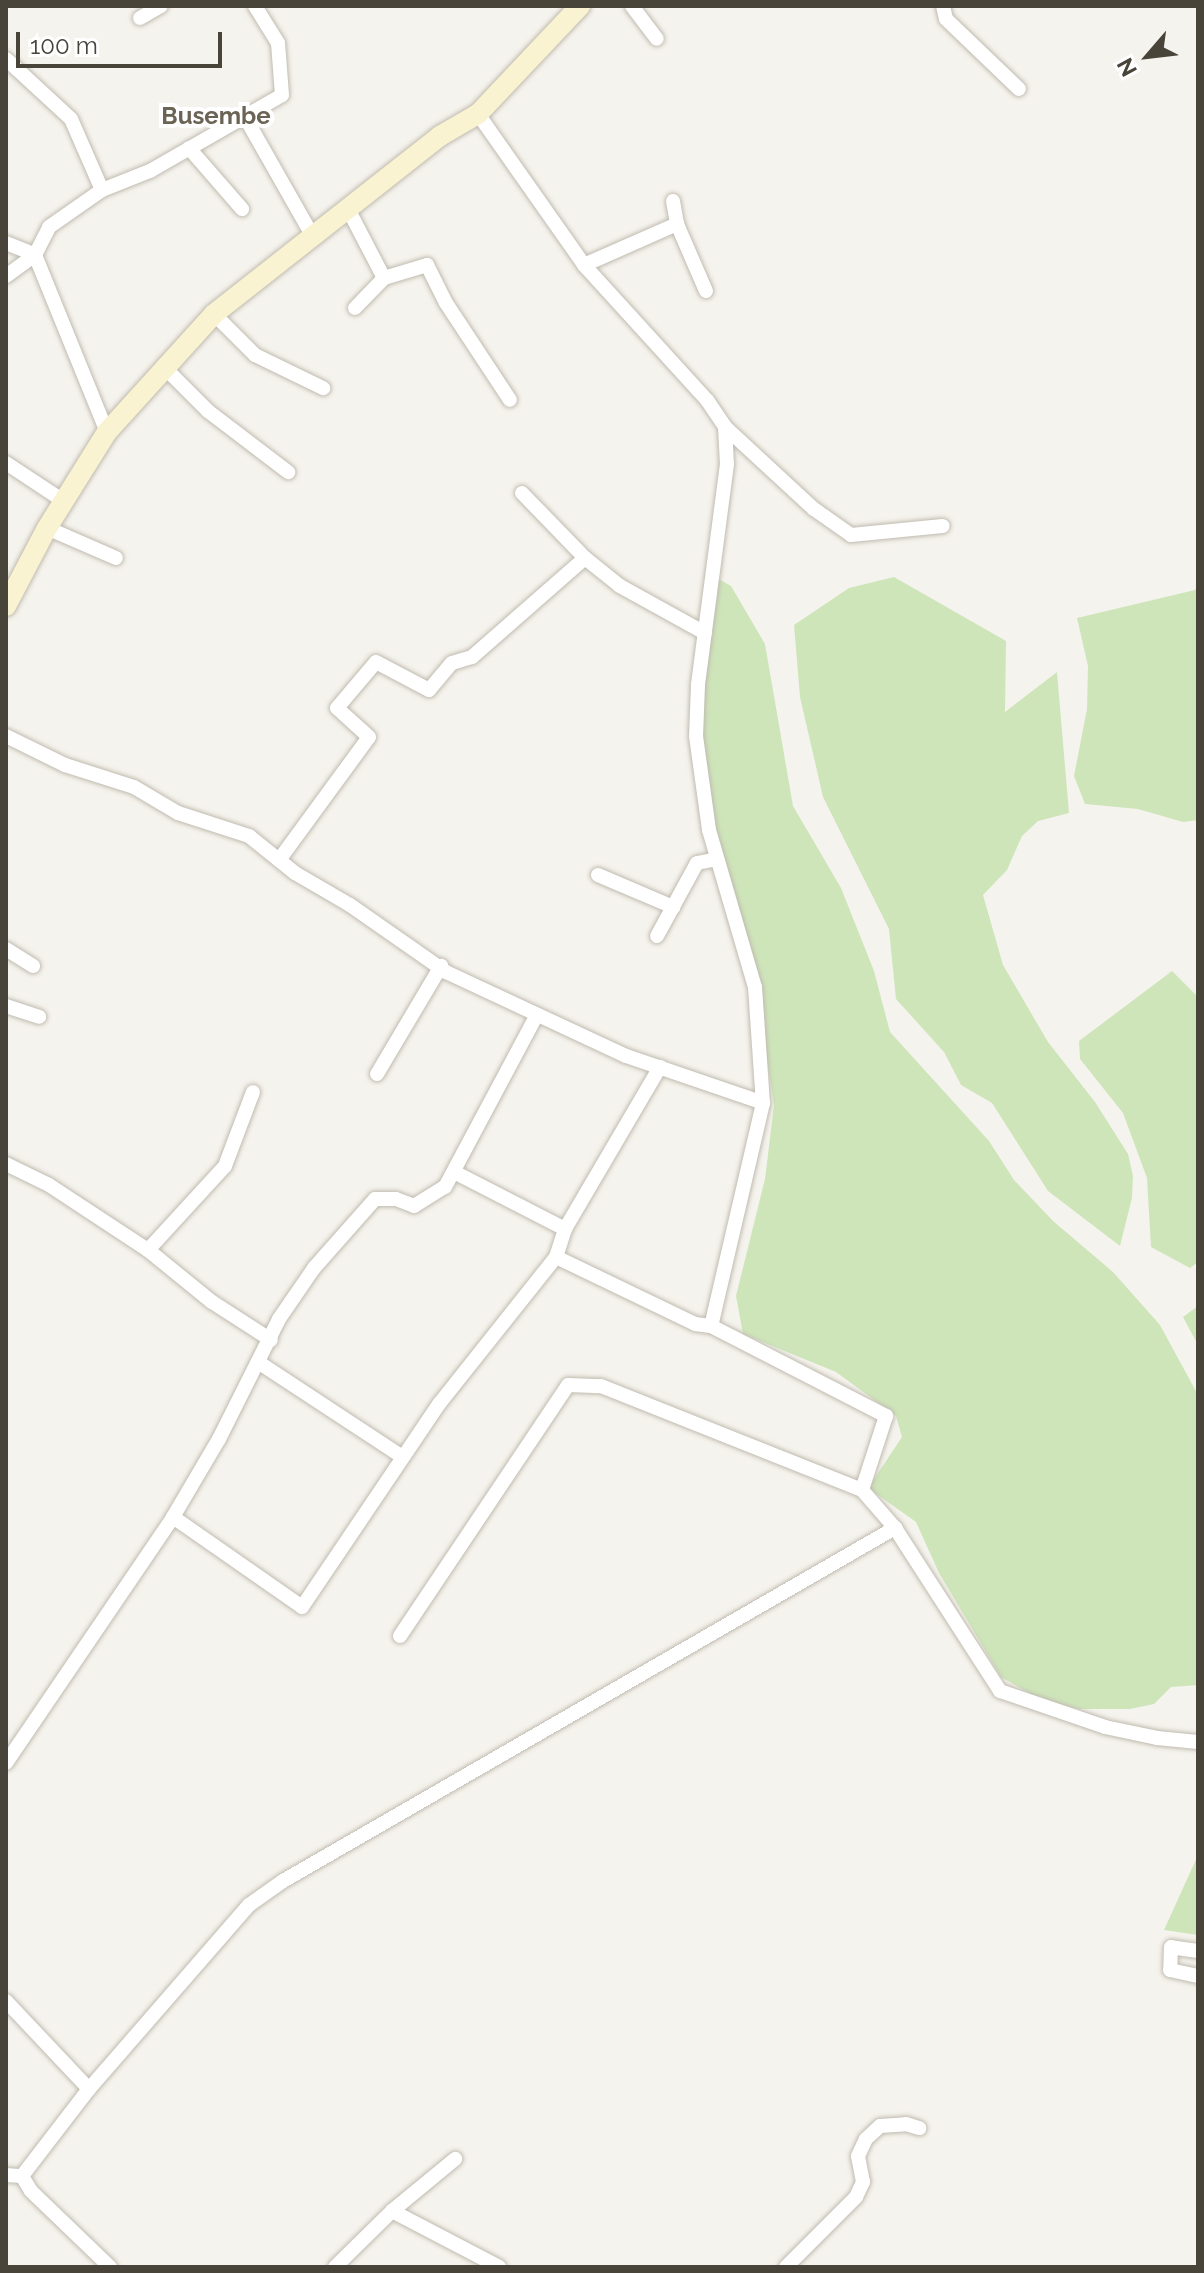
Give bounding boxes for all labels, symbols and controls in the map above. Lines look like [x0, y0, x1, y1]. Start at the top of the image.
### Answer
scale bar [20, 16, 226, 66]
north arrow [1108, 16, 1188, 96]
text: 100 m [30, 31, 98, 60]
text: N [1111, 54, 1142, 81]
district label: Busembe [161, 102, 271, 130]

